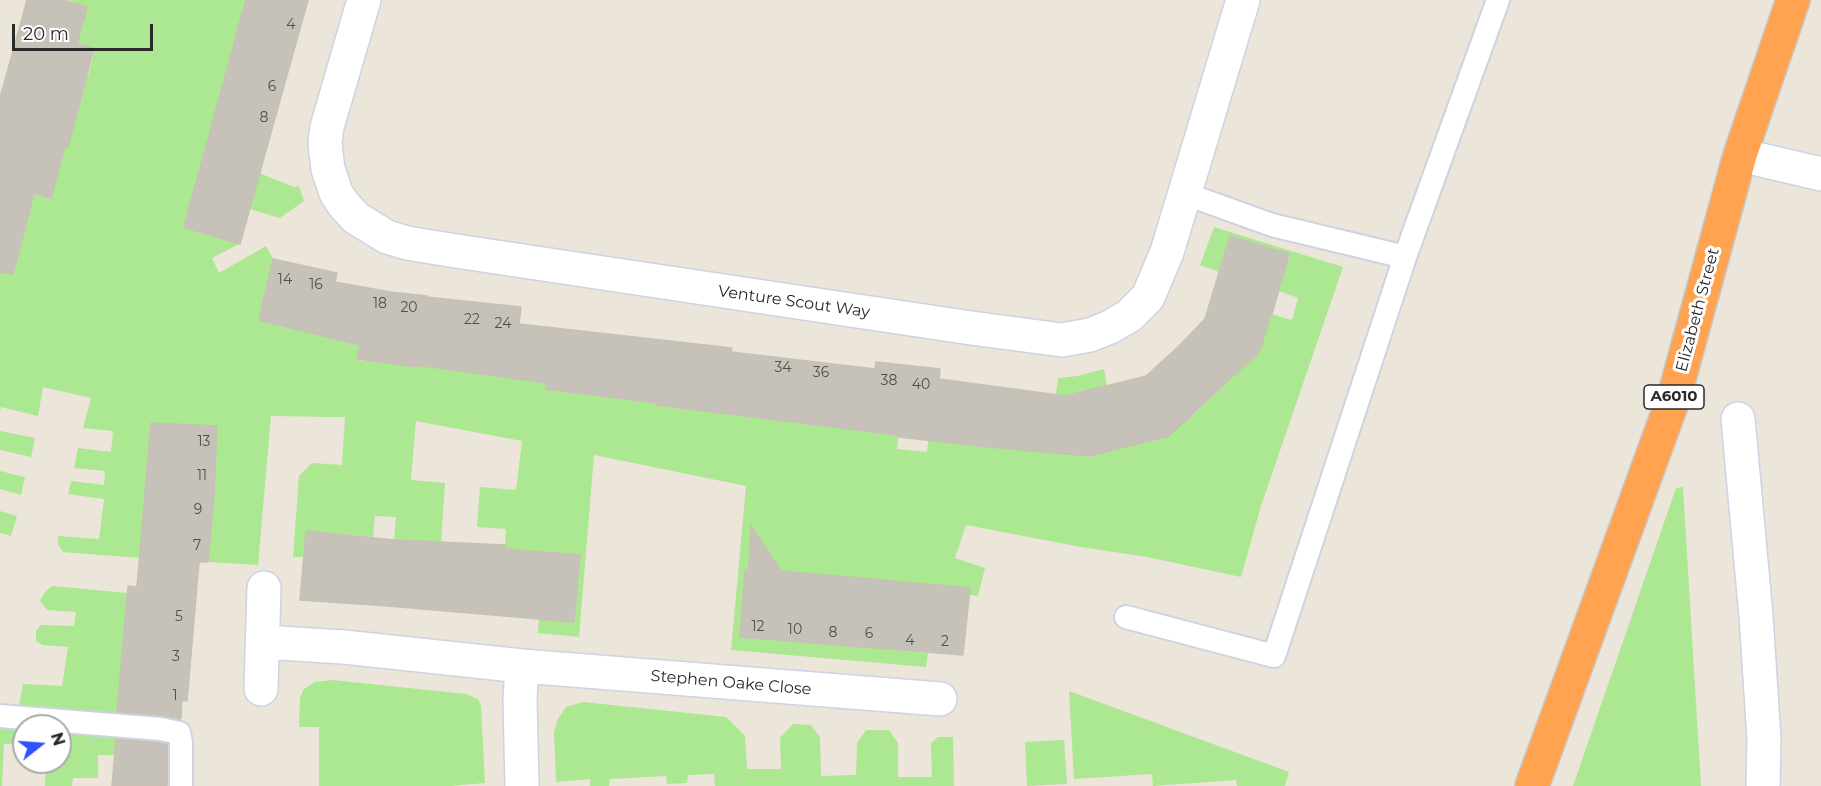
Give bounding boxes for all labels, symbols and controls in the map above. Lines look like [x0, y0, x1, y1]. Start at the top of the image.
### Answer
scale bar [15, 12, 156, 50]
house number: 4 [286, 17, 296, 33]
text: 20 m [23, 23, 69, 45]
house number: 6 [268, 79, 276, 95]
house number: 8 [260, 110, 268, 126]
street label: Elizabeth Street [1672, 246, 1724, 374]
house number: 14 [278, 272, 292, 288]
house number: 16 [309, 277, 323, 293]
street label: Venture Scout Way [717, 282, 871, 322]
house number: 18 [373, 296, 387, 312]
house number: 20 [400, 300, 418, 316]
house number: 22 [464, 312, 480, 328]
house number: 24 [495, 316, 511, 332]
house number: 34 [774, 360, 792, 376]
house number: 36 [813, 365, 829, 381]
house number: 38 [881, 373, 897, 389]
house number: 40 [912, 377, 930, 393]
road number: A6010 [1644, 385, 1704, 409]
house number: 13 [198, 434, 210, 450]
house number: 11 [197, 468, 207, 484]
house number: 9 [194, 502, 202, 518]
house number: 7 [193, 538, 201, 554]
house number: 5 [175, 609, 183, 625]
house number: 12 [751, 619, 765, 635]
house number: 10 [788, 622, 802, 638]
house number: 8 [829, 625, 837, 641]
house number: 6 [865, 626, 873, 642]
house number: 4 [905, 633, 915, 649]
house number: 2 [941, 634, 949, 650]
house number: 3 [172, 649, 180, 665]
street label: Stephen Oake Close [650, 666, 812, 700]
house number: 1 [172, 688, 178, 704]
north arrow [12, 714, 72, 774]
text: N [47, 730, 69, 748]

